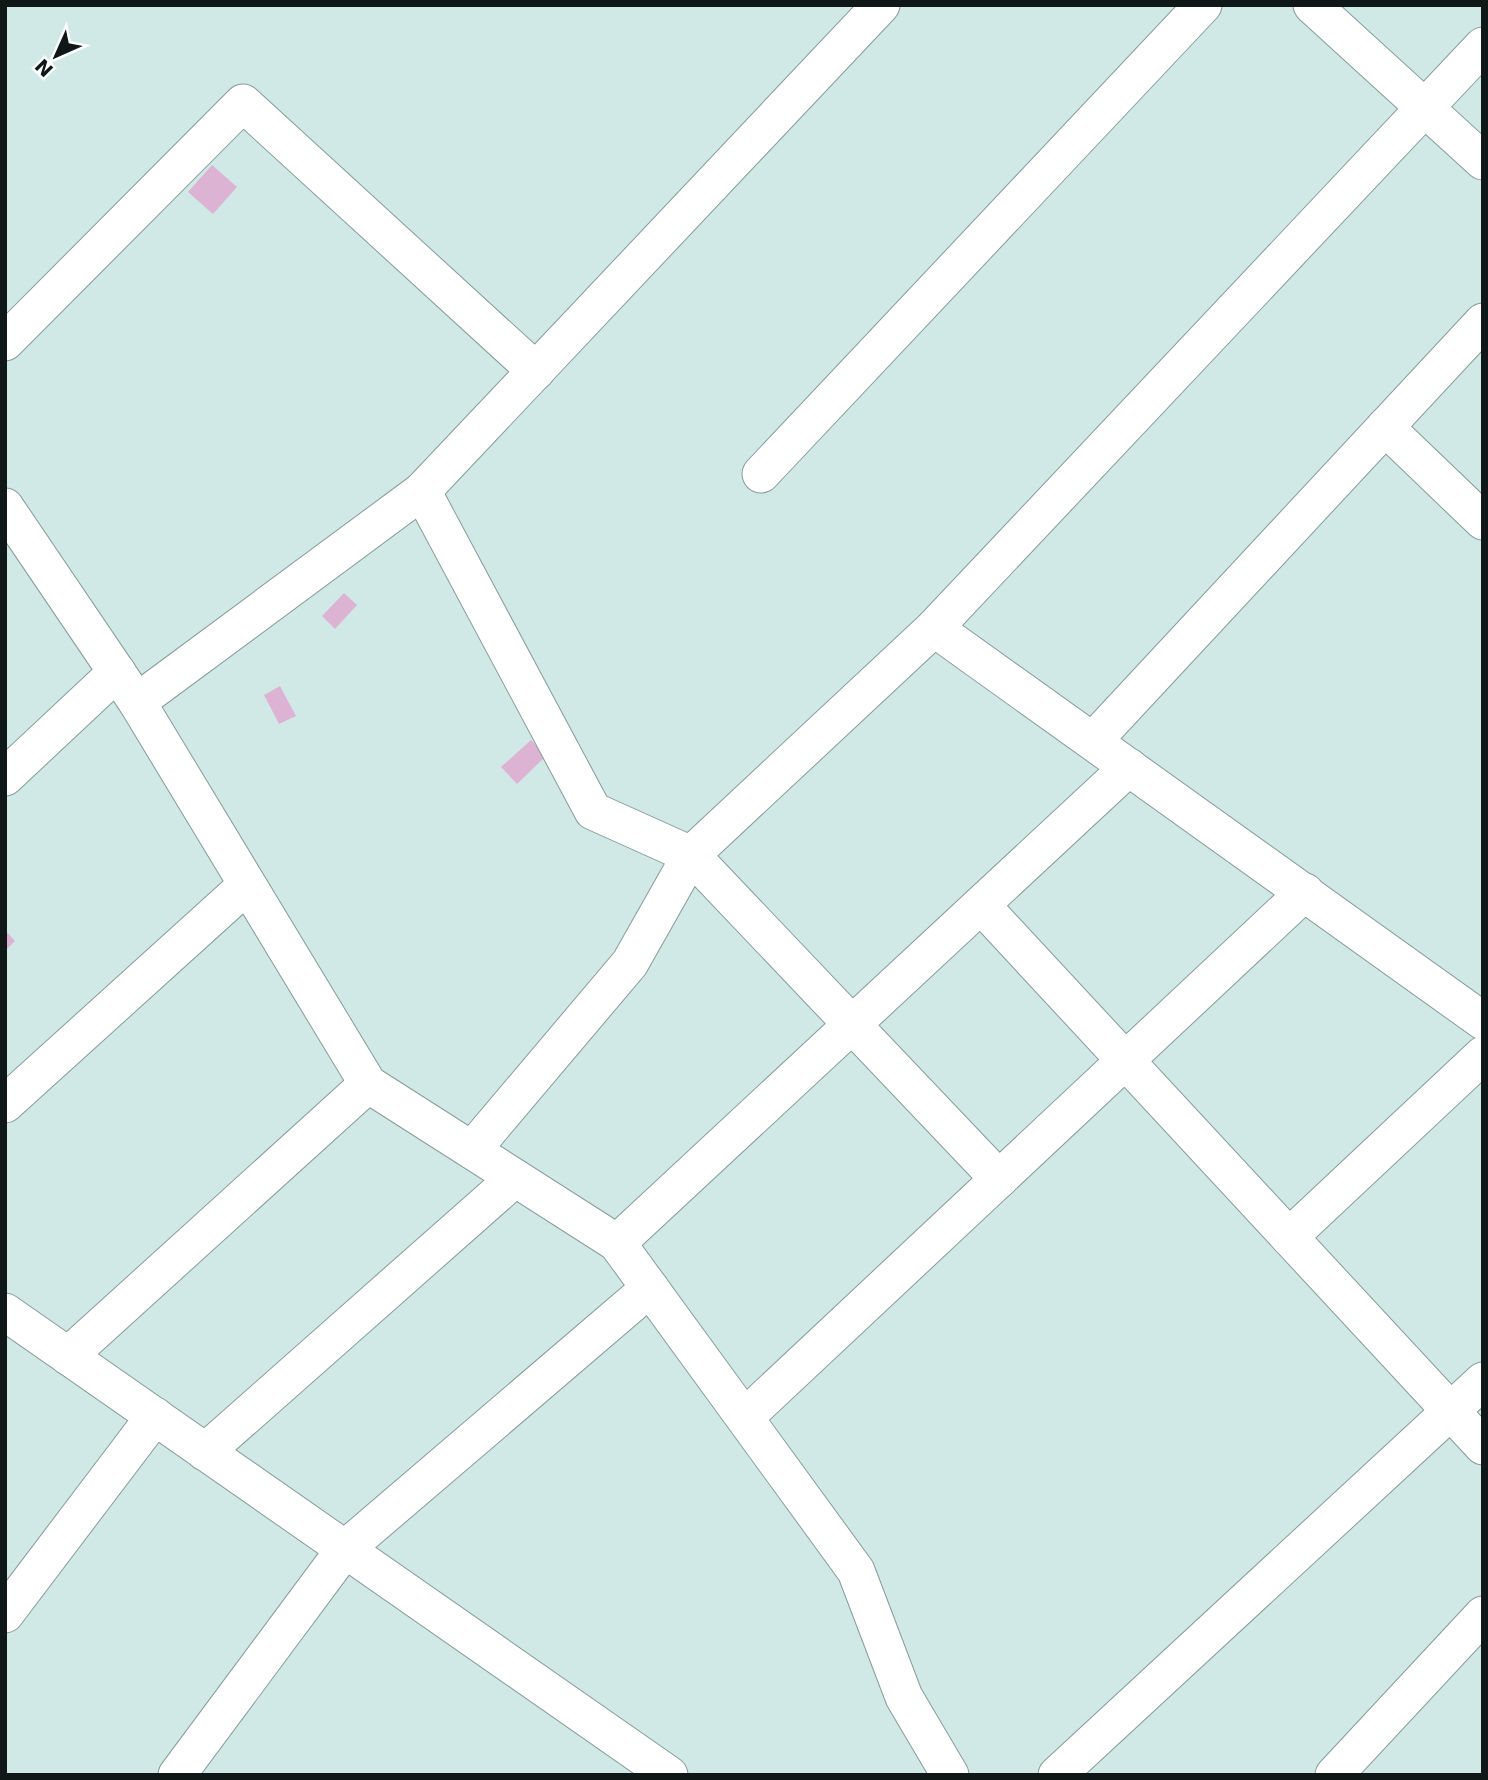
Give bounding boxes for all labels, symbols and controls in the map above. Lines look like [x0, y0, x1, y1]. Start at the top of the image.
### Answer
north arrow [21, 21, 91, 91]
text: N [31, 55, 57, 81]

